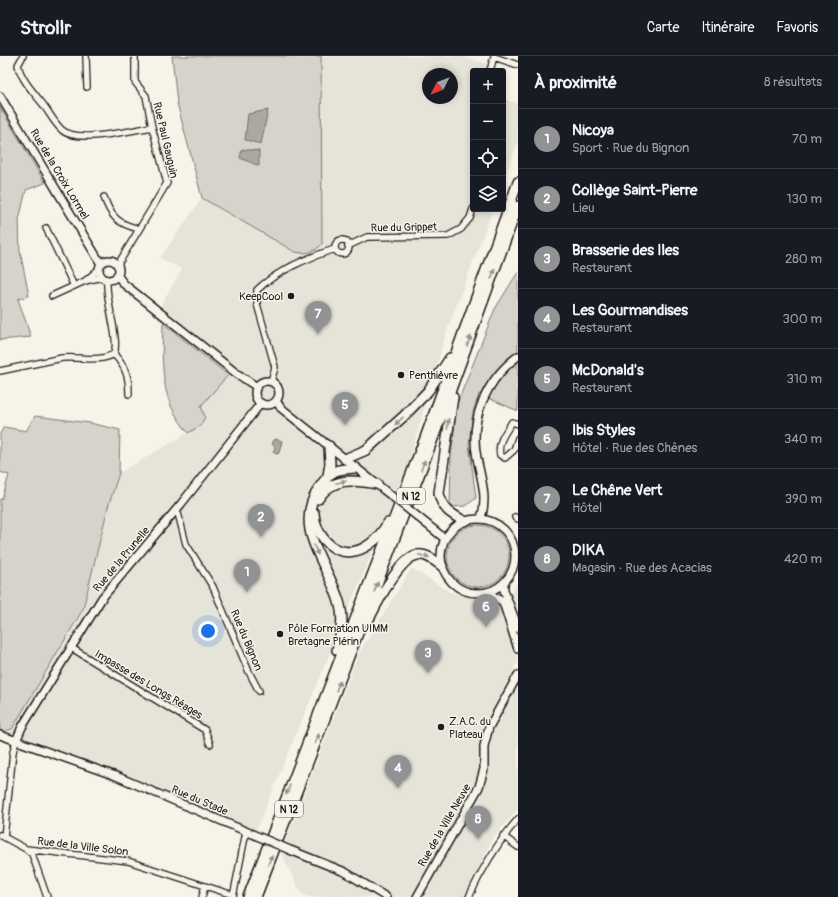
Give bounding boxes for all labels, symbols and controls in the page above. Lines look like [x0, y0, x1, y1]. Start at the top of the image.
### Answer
text: Strollr [20, 16, 71, 40]
text: Carte [647, 19, 679, 36]
text: Itinéraire [701, 19, 754, 36]
text: Favoris [776, 19, 818, 36]
north arrow [422, 68, 458, 104]
map controls [470, 68, 506, 212]
button: + [470, 68, 506, 104]
text: À proximité [534, 72, 617, 93]
text: 8 résultats [764, 74, 822, 90]
street label: Rue Paul Gauguin [150, 101, 181, 179]
button: − [470, 104, 506, 140]
text: Nicoya [572, 121, 614, 140]
street label: Rue de la Croix Lormel [27, 127, 92, 222]
text: 1 [544, 131, 550, 147]
text: 70 m [792, 131, 822, 147]
button: locate [470, 140, 506, 176]
text: Sport · Rue du Bignon [572, 140, 689, 156]
button: layers [470, 176, 506, 212]
text: Collège Saint-Pierre [572, 181, 698, 200]
text: 2 [543, 191, 551, 207]
text: 130 m [786, 191, 822, 207]
text: Lieu [572, 200, 595, 216]
street label: Rue du Grippet [371, 220, 438, 235]
text: Brasserie des Iles [572, 241, 679, 260]
text: 3 [543, 251, 551, 267]
text: 280 m [785, 251, 822, 267]
text: Restaurant [572, 260, 632, 276]
one-way arrow [491, 267, 497, 279]
place label: KeepCool [239, 290, 283, 303]
marker: KeepCool [286, 291, 296, 301]
pin: 7 [305, 301, 331, 334]
text: Les Gourmandises [572, 301, 688, 320]
text: 4 [543, 311, 551, 327]
text: 300 m [783, 311, 822, 327]
text: Restaurant [572, 320, 632, 336]
one-way arrow [466, 335, 472, 347]
text: McDonald's [572, 361, 644, 380]
place label: Penthièvre [409, 369, 459, 382]
marker: Penthièvre [396, 370, 406, 380]
text: 5 [543, 371, 551, 387]
text: 310 m [786, 371, 822, 387]
text: Restaurant [572, 380, 632, 396]
pin: 5 [332, 392, 358, 425]
one-way arrow [393, 417, 404, 426]
one-way arrow [445, 418, 451, 430]
text: Ibis Styles [572, 421, 635, 440]
text: 6 [543, 431, 551, 447]
text: 340 m [784, 431, 822, 447]
text: Hôtel · Rue des Chênes [572, 440, 697, 456]
one-way arrow [420, 459, 426, 471]
one-way arrow [336, 479, 348, 485]
text: Le Chêne Vert [572, 481, 662, 500]
road number: N 12 [397, 488, 425, 504]
text: 7 [544, 491, 550, 507]
text: 390 m [785, 491, 822, 507]
text: Hôtel [572, 500, 602, 516]
pin: 2 [248, 504, 274, 537]
street label: Rue de la Prunelle [90, 524, 153, 594]
text: DIKA [572, 541, 604, 560]
one-way arrow [313, 544, 320, 556]
text: 8 [544, 551, 550, 567]
text: 420 m [784, 551, 822, 567]
one-way arrow [417, 554, 430, 560]
pin: 1 [234, 559, 260, 592]
text: Magasin · Rue des Acacias [572, 560, 712, 576]
one-way arrow [374, 580, 380, 592]
pin: 6 [473, 594, 499, 627]
street label: Rue du Bignon [228, 608, 265, 673]
your location [198, 621, 218, 641]
place label: Pôle Formation UIMM Bretagne Plérin [288, 622, 388, 648]
marker: Pôle Formation UIMM Bretagne Plérin [275, 629, 285, 639]
pin: 3 [415, 640, 441, 673]
street label: Impasse des Longs Réages [93, 647, 205, 722]
one-way arrow [335, 679, 341, 691]
place label: Z.A.C. du Plateau [449, 715, 491, 741]
marker: Z.A.C. du Plateau [436, 722, 446, 732]
one-way arrow [314, 733, 320, 745]
pin: 4 [385, 755, 411, 788]
street label: Rue de la Ville Neuve [415, 781, 474, 869]
street label: Rue du Stade [170, 783, 230, 818]
one-way arrow [285, 784, 291, 796]
road number: N 12 [275, 801, 303, 817]
pin: 8 [465, 806, 491, 839]
street label: Rue de la Ville Solon [37, 834, 129, 859]
one-way arrow [267, 854, 273, 866]

